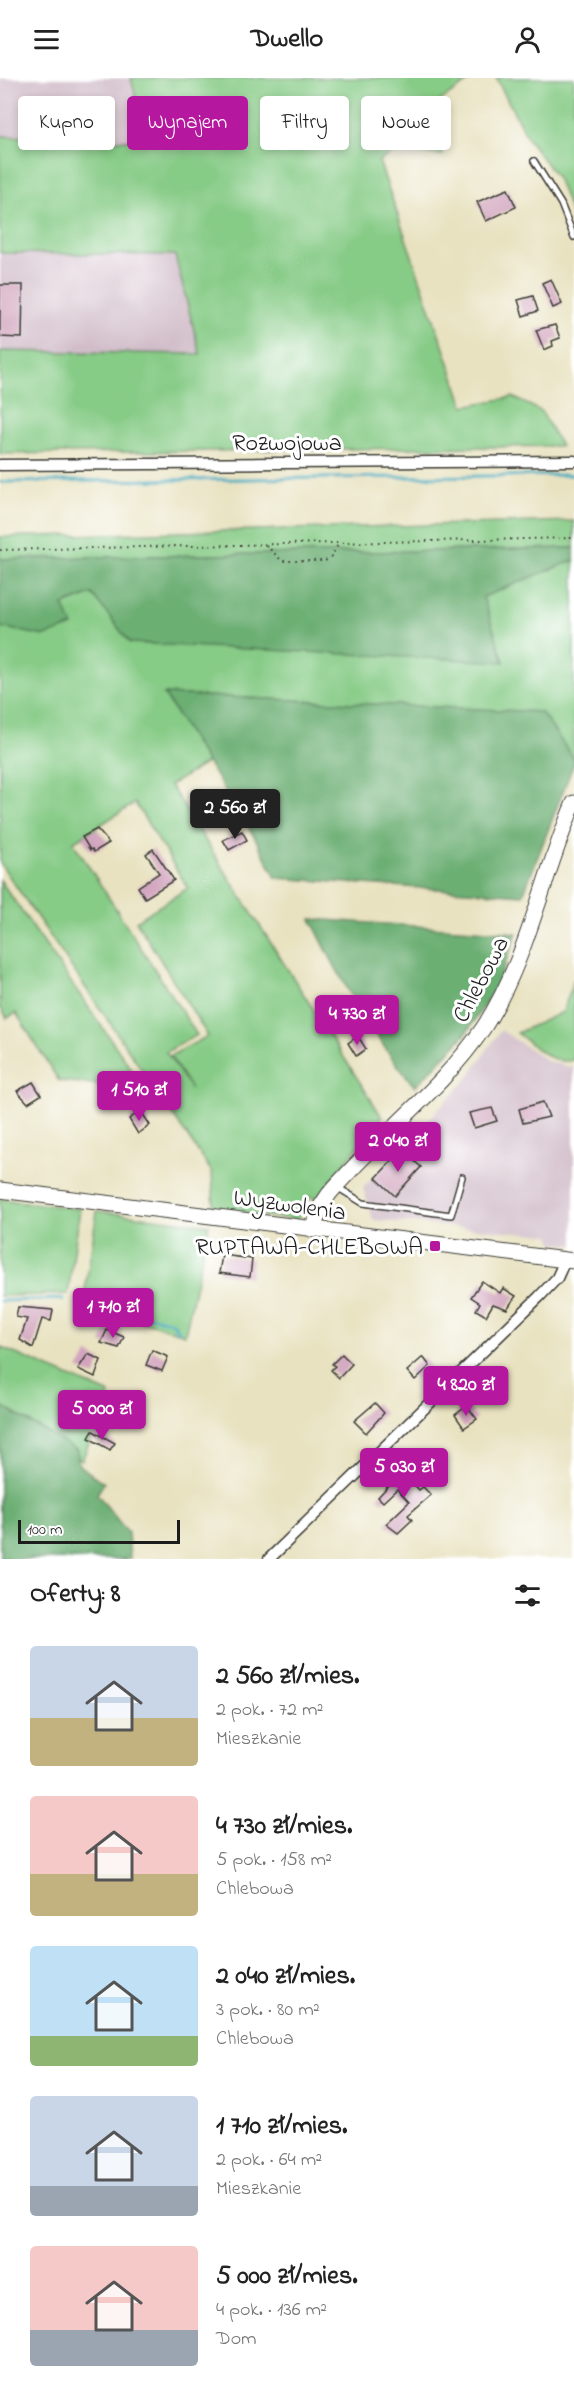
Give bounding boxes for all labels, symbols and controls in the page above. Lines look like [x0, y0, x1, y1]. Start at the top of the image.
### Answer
text: Dwello [251, 20, 323, 59]
icon: menu [30, 23, 63, 56]
icon: person [511, 23, 544, 56]
chip: Kupno [18, 96, 115, 150]
chip: Wynajem [127, 96, 248, 150]
chip: Filtry [260, 96, 349, 150]
chip: Nowe [361, 96, 451, 150]
street label: Rozwojowa [232, 427, 342, 462]
pin: 2 560 zł [173, 789, 297, 840]
text: 2 560 zł [204, 794, 266, 823]
street label: Chlebowa [445, 931, 520, 1030]
pin: 4 730 zł [295, 995, 419, 1046]
text: 4 730 zł [329, 1000, 385, 1029]
pin: 1 510 zł [77, 1071, 201, 1122]
text: 1 510 zł [111, 1076, 167, 1105]
pin: 2 040 zł [336, 1122, 460, 1173]
text: 2 040 zł [369, 1127, 427, 1156]
street label: Wyzwolenia [231, 1181, 348, 1233]
place label: RUPTAWA-CHLEBOWA [195, 1231, 423, 1266]
marker: RUPTAWA-CHLEBOWA [428, 1239, 442, 1253]
pin: 1 710 zł [51, 1288, 175, 1339]
text: 1 710 zł [87, 1293, 139, 1322]
pin: 4 820 zł [404, 1366, 528, 1417]
text: 4 820 zł [437, 1371, 495, 1400]
pin: 5 000 zł [40, 1390, 164, 1441]
text: 5 000 zł [72, 1395, 132, 1424]
pin: 5 030 zł [342, 1448, 466, 1499]
text: 5 030 zł [374, 1453, 434, 1482]
scale bar [18, 1517, 180, 1544]
text: 100 m [27, 1518, 62, 1542]
text: Oferty: 8 [30, 1576, 121, 1614]
icon: filters [511, 1579, 544, 1612]
text: 2 560 zł/mies. [216, 1658, 359, 1696]
icon: home [78, 1670, 150, 1742]
text: 2 pok. · 72 m² [216, 1696, 323, 1725]
text: Mieszkanie [216, 1725, 301, 1754]
text: 4 730 zł/mies. [216, 1808, 352, 1846]
icon: home [78, 1820, 150, 1892]
text: 5 pok. · 158 m² [216, 1846, 332, 1875]
text: Chlebowa [216, 1875, 294, 1904]
text: 2 040 zł/mies. [216, 1958, 355, 1996]
icon: home [78, 1970, 150, 2042]
text: 3 pok. · 80 m² [216, 1996, 320, 2025]
text: Chlebowa [216, 2025, 294, 2054]
text: 1 710 zł/mies. [216, 2108, 347, 2146]
icon: home [78, 2120, 150, 2192]
text: 2 pok. · 64 m² [216, 2146, 322, 2175]
text: Mieszkanie [216, 2175, 301, 2204]
text: 5 000 zł/mies. [216, 2258, 357, 2296]
icon: home [78, 2270, 150, 2342]
text: 4 pok. · 136 m² [216, 2296, 327, 2325]
text: Dom [216, 2325, 257, 2354]

